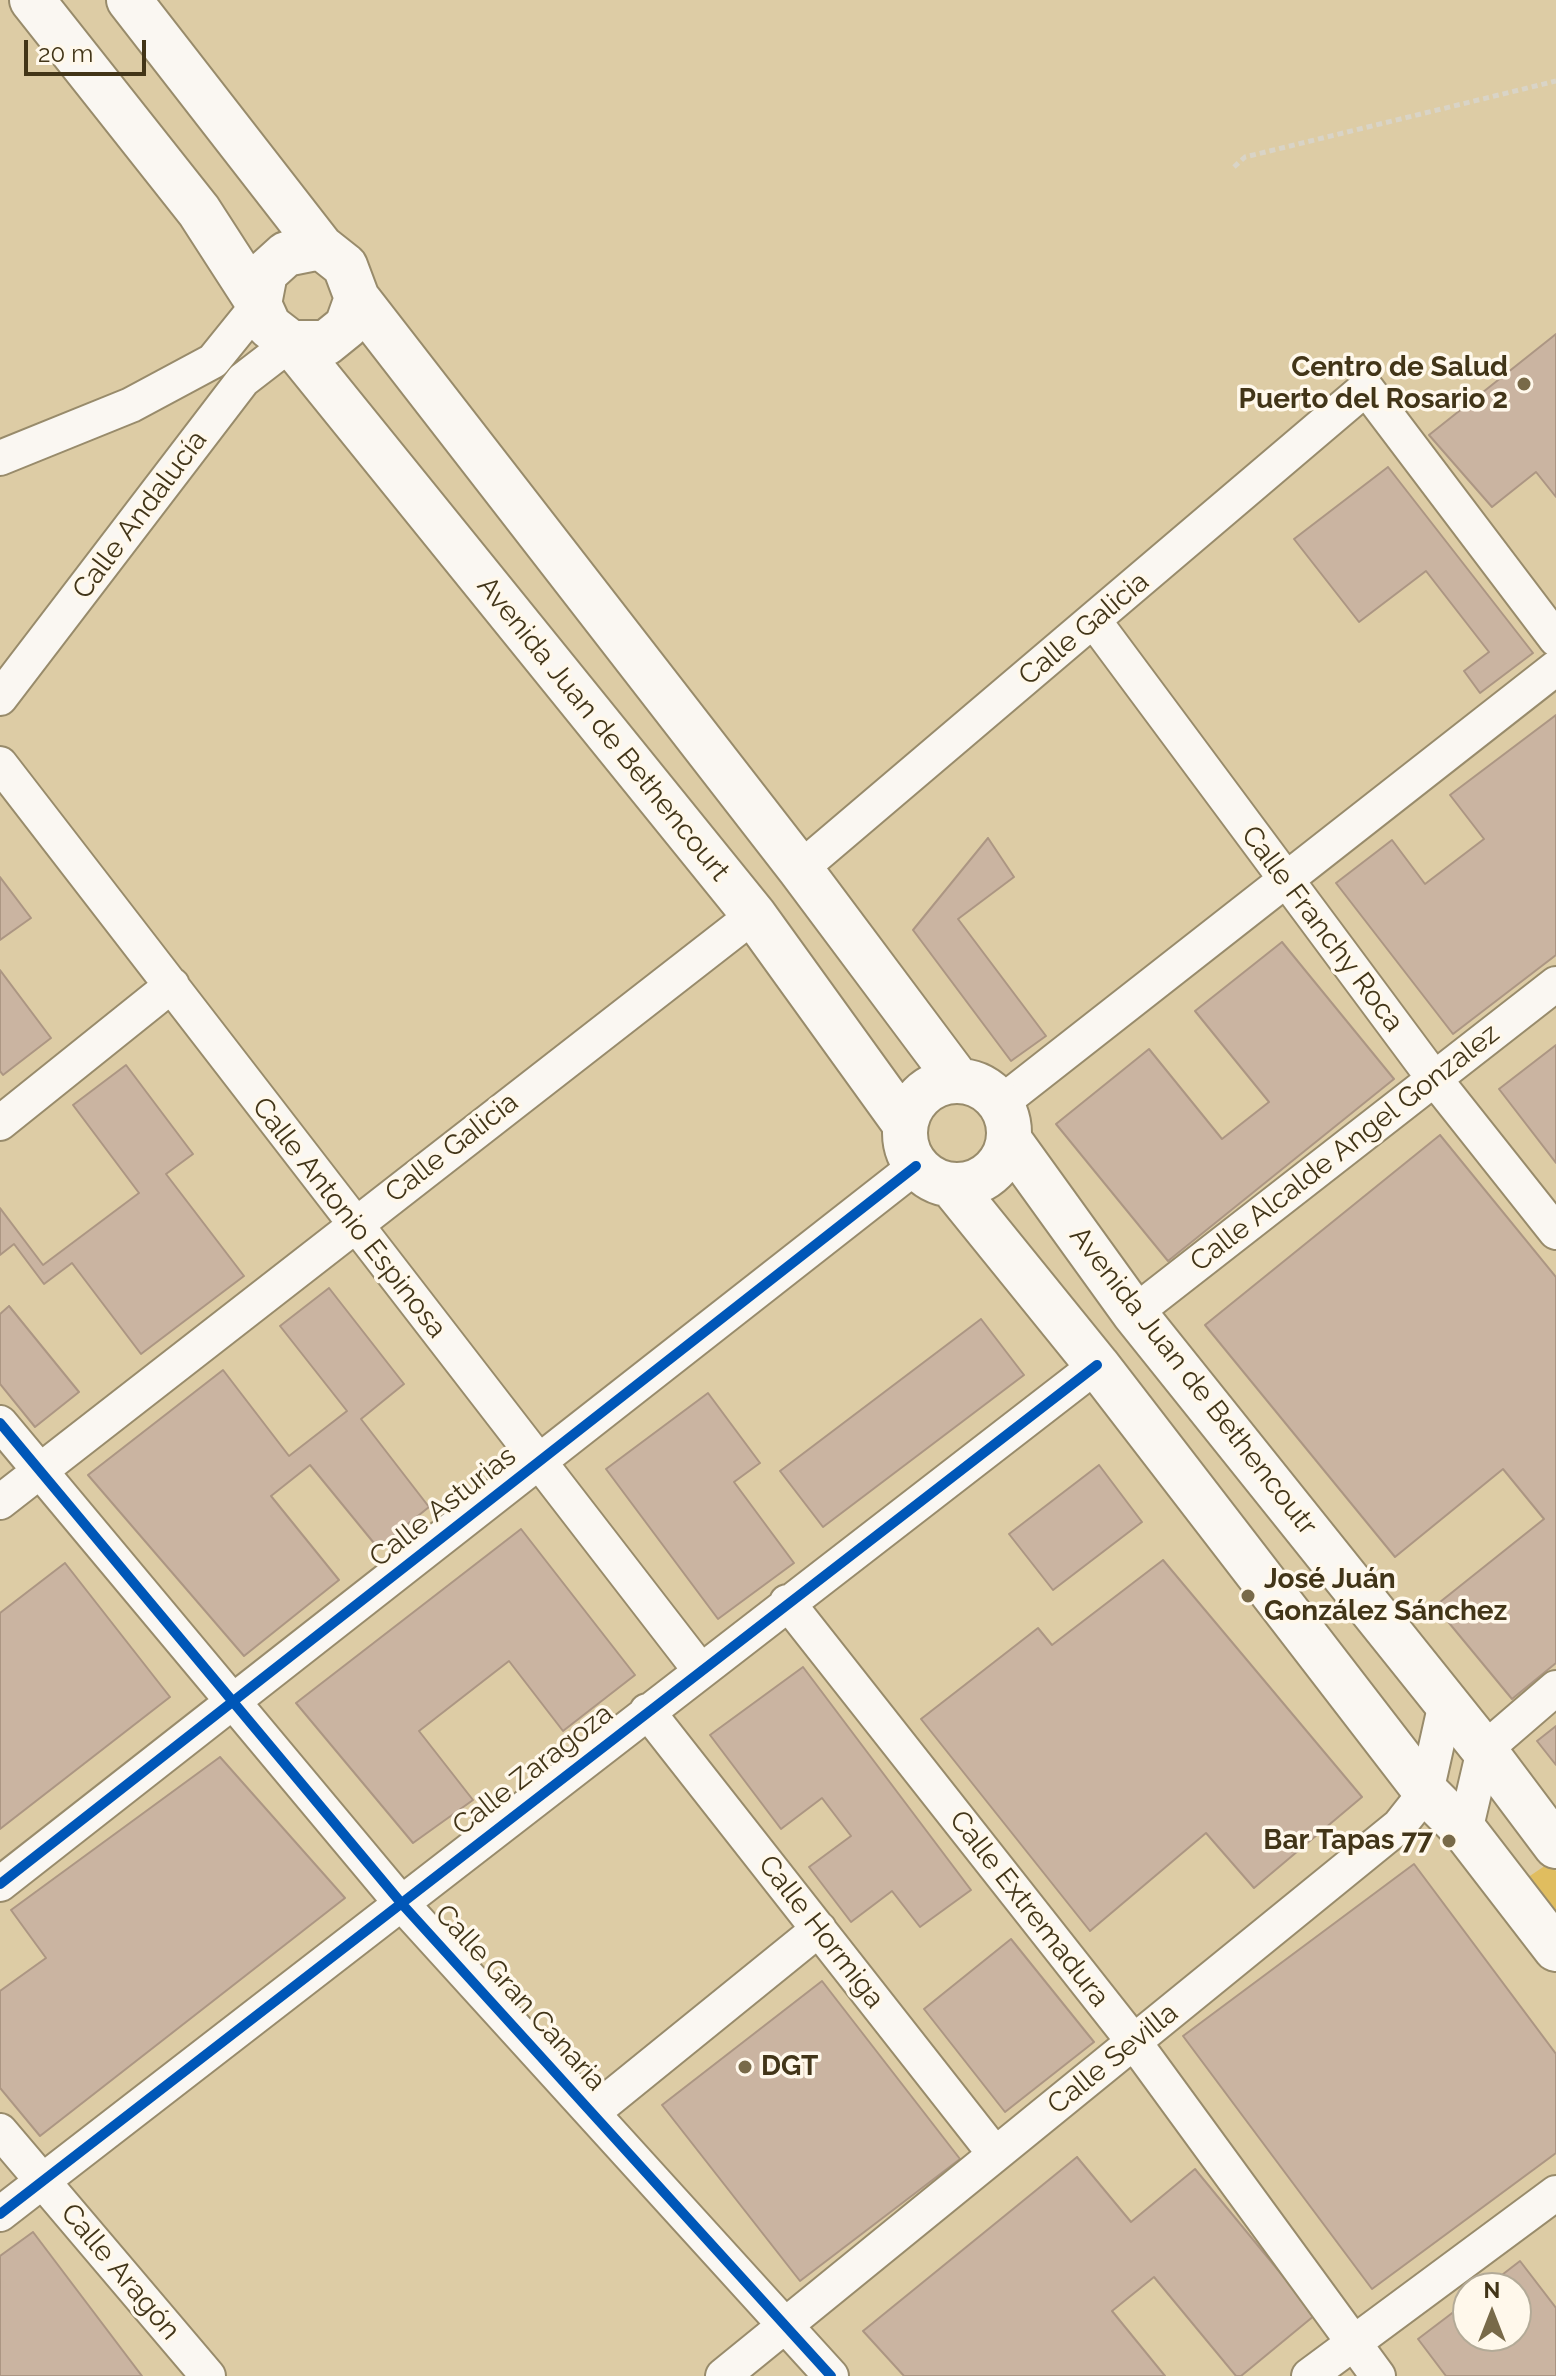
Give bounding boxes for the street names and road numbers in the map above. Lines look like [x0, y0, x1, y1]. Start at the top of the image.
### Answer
street label: Calle Andalucía [66, 424, 214, 606]
street label: Calle Galicia [1012, 565, 1156, 693]
street label: Avenida Juan de Bethencourt [470, 570, 736, 888]
street label: Calle Franchy Roca [1234, 820, 1410, 1038]
street label: Calle Alcalde Angel Gonzalez [1184, 1017, 1506, 1279]
street label: Calle Galicia [379, 1086, 525, 1210]
street label: Calle Antonio Espinosa [245, 1091, 453, 1345]
street label: Avenida Juan de Bethencoutr [1062, 1220, 1324, 1542]
street label: Calle Asturias [363, 1440, 523, 1574]
street label: Calle Zaragoza [446, 1697, 620, 1843]
street label: Calle Extremadura [942, 1804, 1116, 2014]
street label: Calle Hormiga [751, 1849, 891, 2015]
street label: Calle Gran Canaria [428, 1898, 612, 2098]
street label: Calle Sevilla [1041, 1996, 1185, 2122]
street label: Calle Aragón [53, 2197, 187, 2347]

